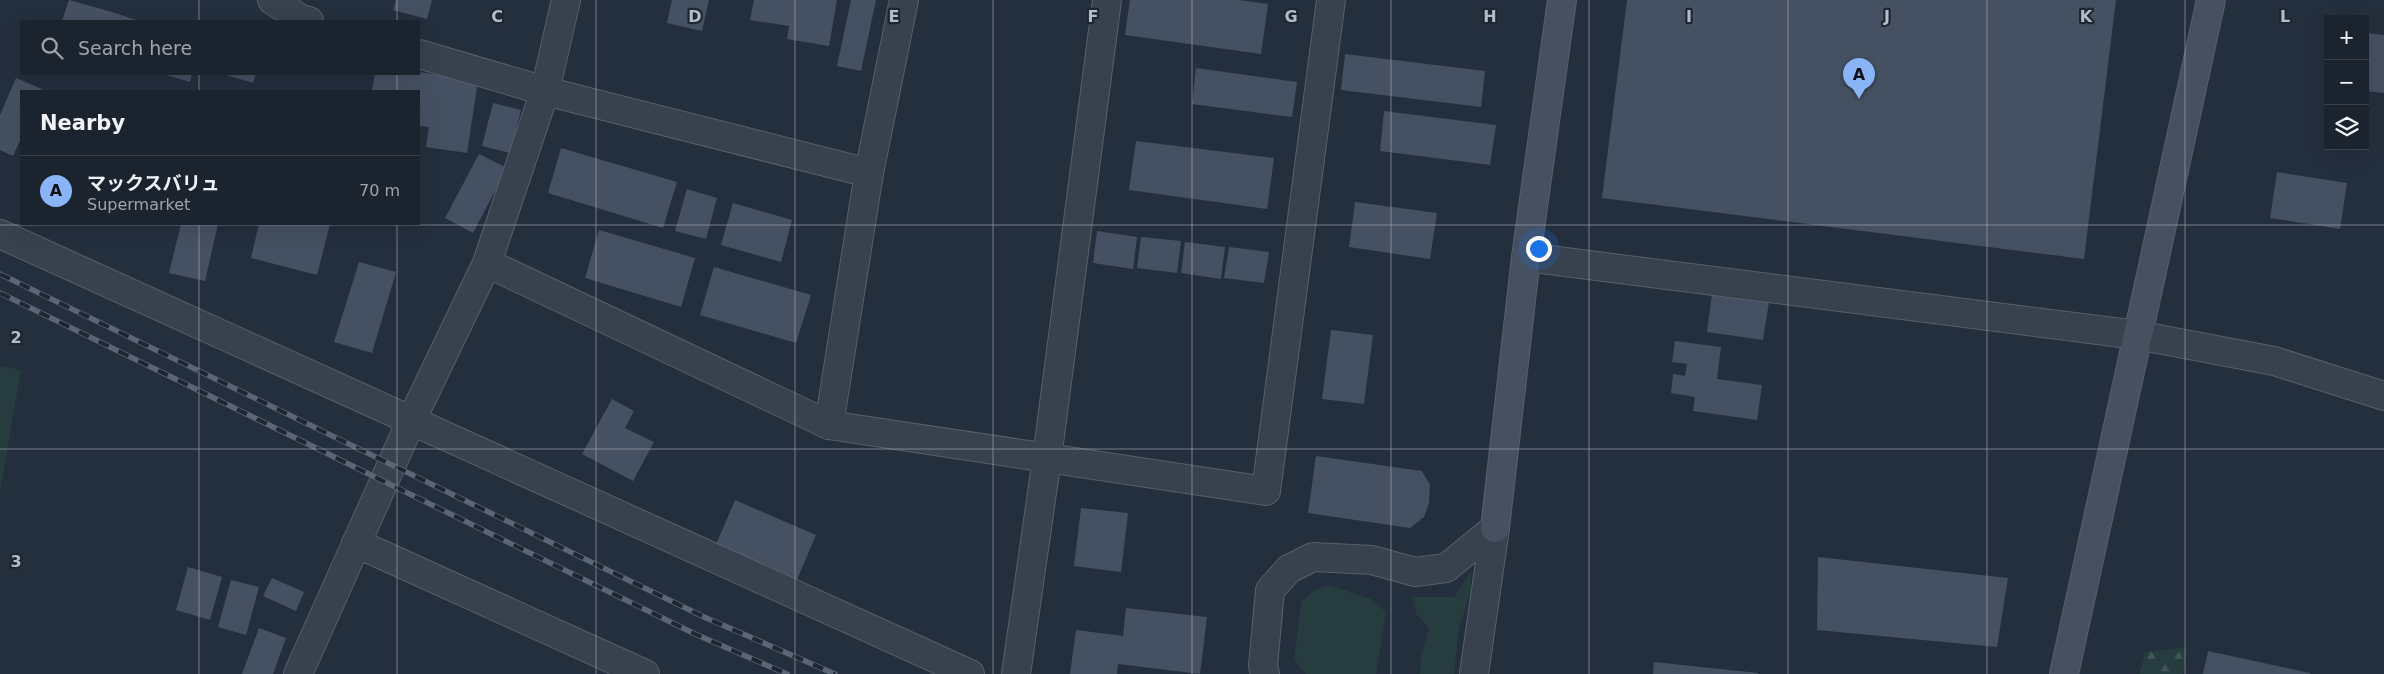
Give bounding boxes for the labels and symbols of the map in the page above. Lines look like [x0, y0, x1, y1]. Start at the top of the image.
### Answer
text: C [491, 7, 503, 26]
text: D [688, 7, 702, 26]
text: E [889, 7, 899, 26]
text: F [1088, 7, 1098, 26]
text: G [1284, 7, 1298, 26]
text: H [1483, 7, 1497, 26]
text: I [1686, 7, 1692, 26]
text: J [1883, 7, 1890, 26]
text: K [2080, 7, 2093, 26]
text: L [2280, 7, 2290, 26]
pin: A [1843, 58, 1875, 99]
your location [1526, 236, 1552, 262]
text: 2 [10, 328, 22, 347]
text: 3 [10, 552, 22, 571]

